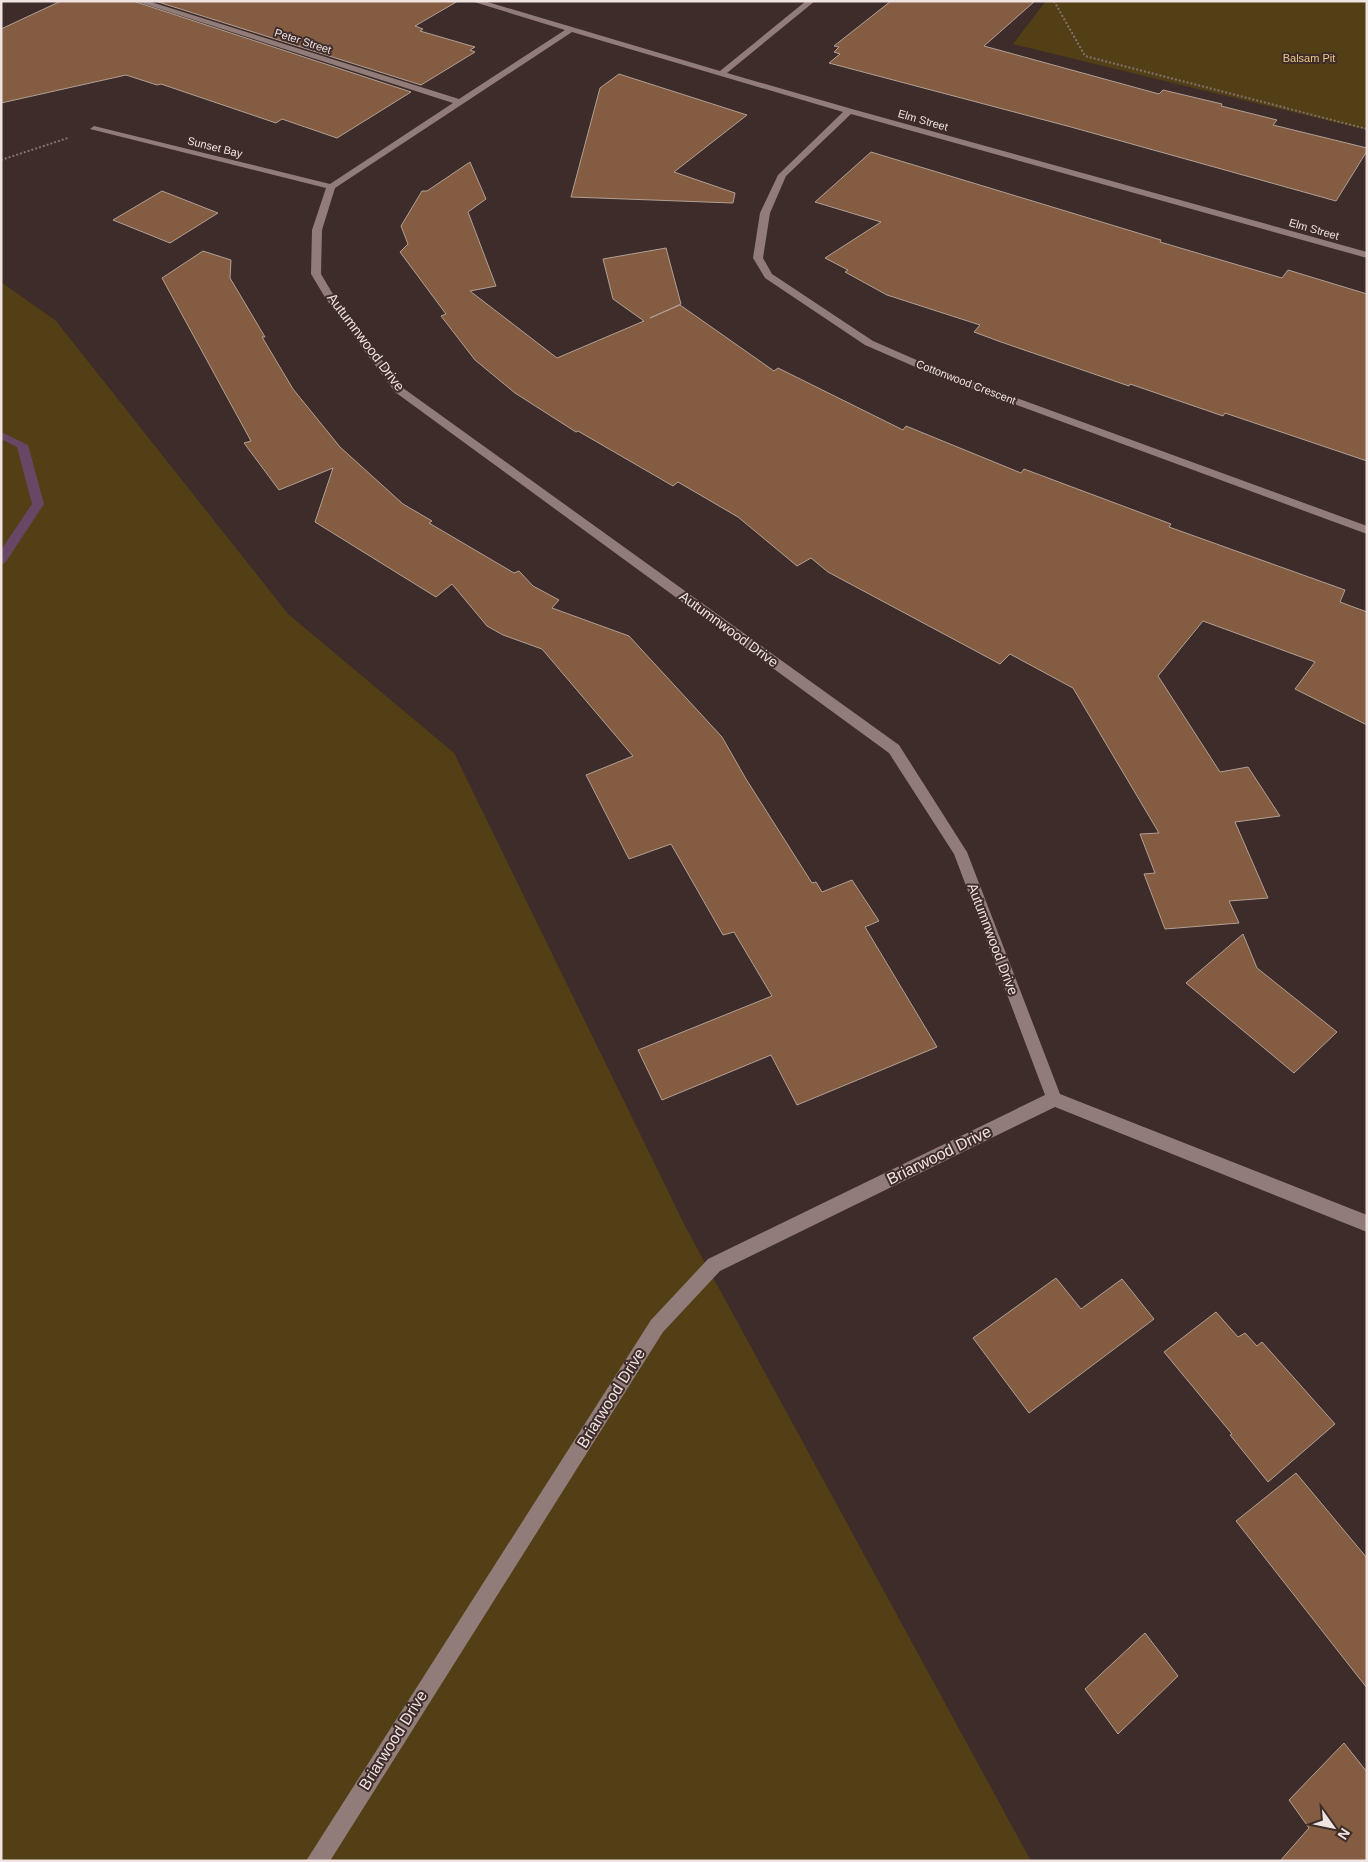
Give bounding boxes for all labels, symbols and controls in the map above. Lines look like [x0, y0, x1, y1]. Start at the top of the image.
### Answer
street label: Peter Street [273, 26, 333, 56]
park label: Balsam Pit [1283, 52, 1335, 64]
street label: Elm Street [897, 107, 949, 133]
street label: Sunset Bay [186, 134, 244, 160]
street label: Elm Street [1288, 216, 1340, 242]
street label: Autumnwood Drive [324, 290, 408, 394]
street label: Cottonwood Crescent [914, 357, 1018, 407]
street label: Autumnwood Drive [676, 588, 782, 670]
street label: Autumnwood Drive [964, 881, 1022, 997]
street label: Briarwood Drive [884, 1122, 994, 1188]
street label: Briarwood Drive [574, 1345, 648, 1451]
street label: Briarwood Drive [356, 1687, 430, 1793]
north arrow [1308, 1802, 1358, 1852]
text: N [1334, 1825, 1353, 1843]

